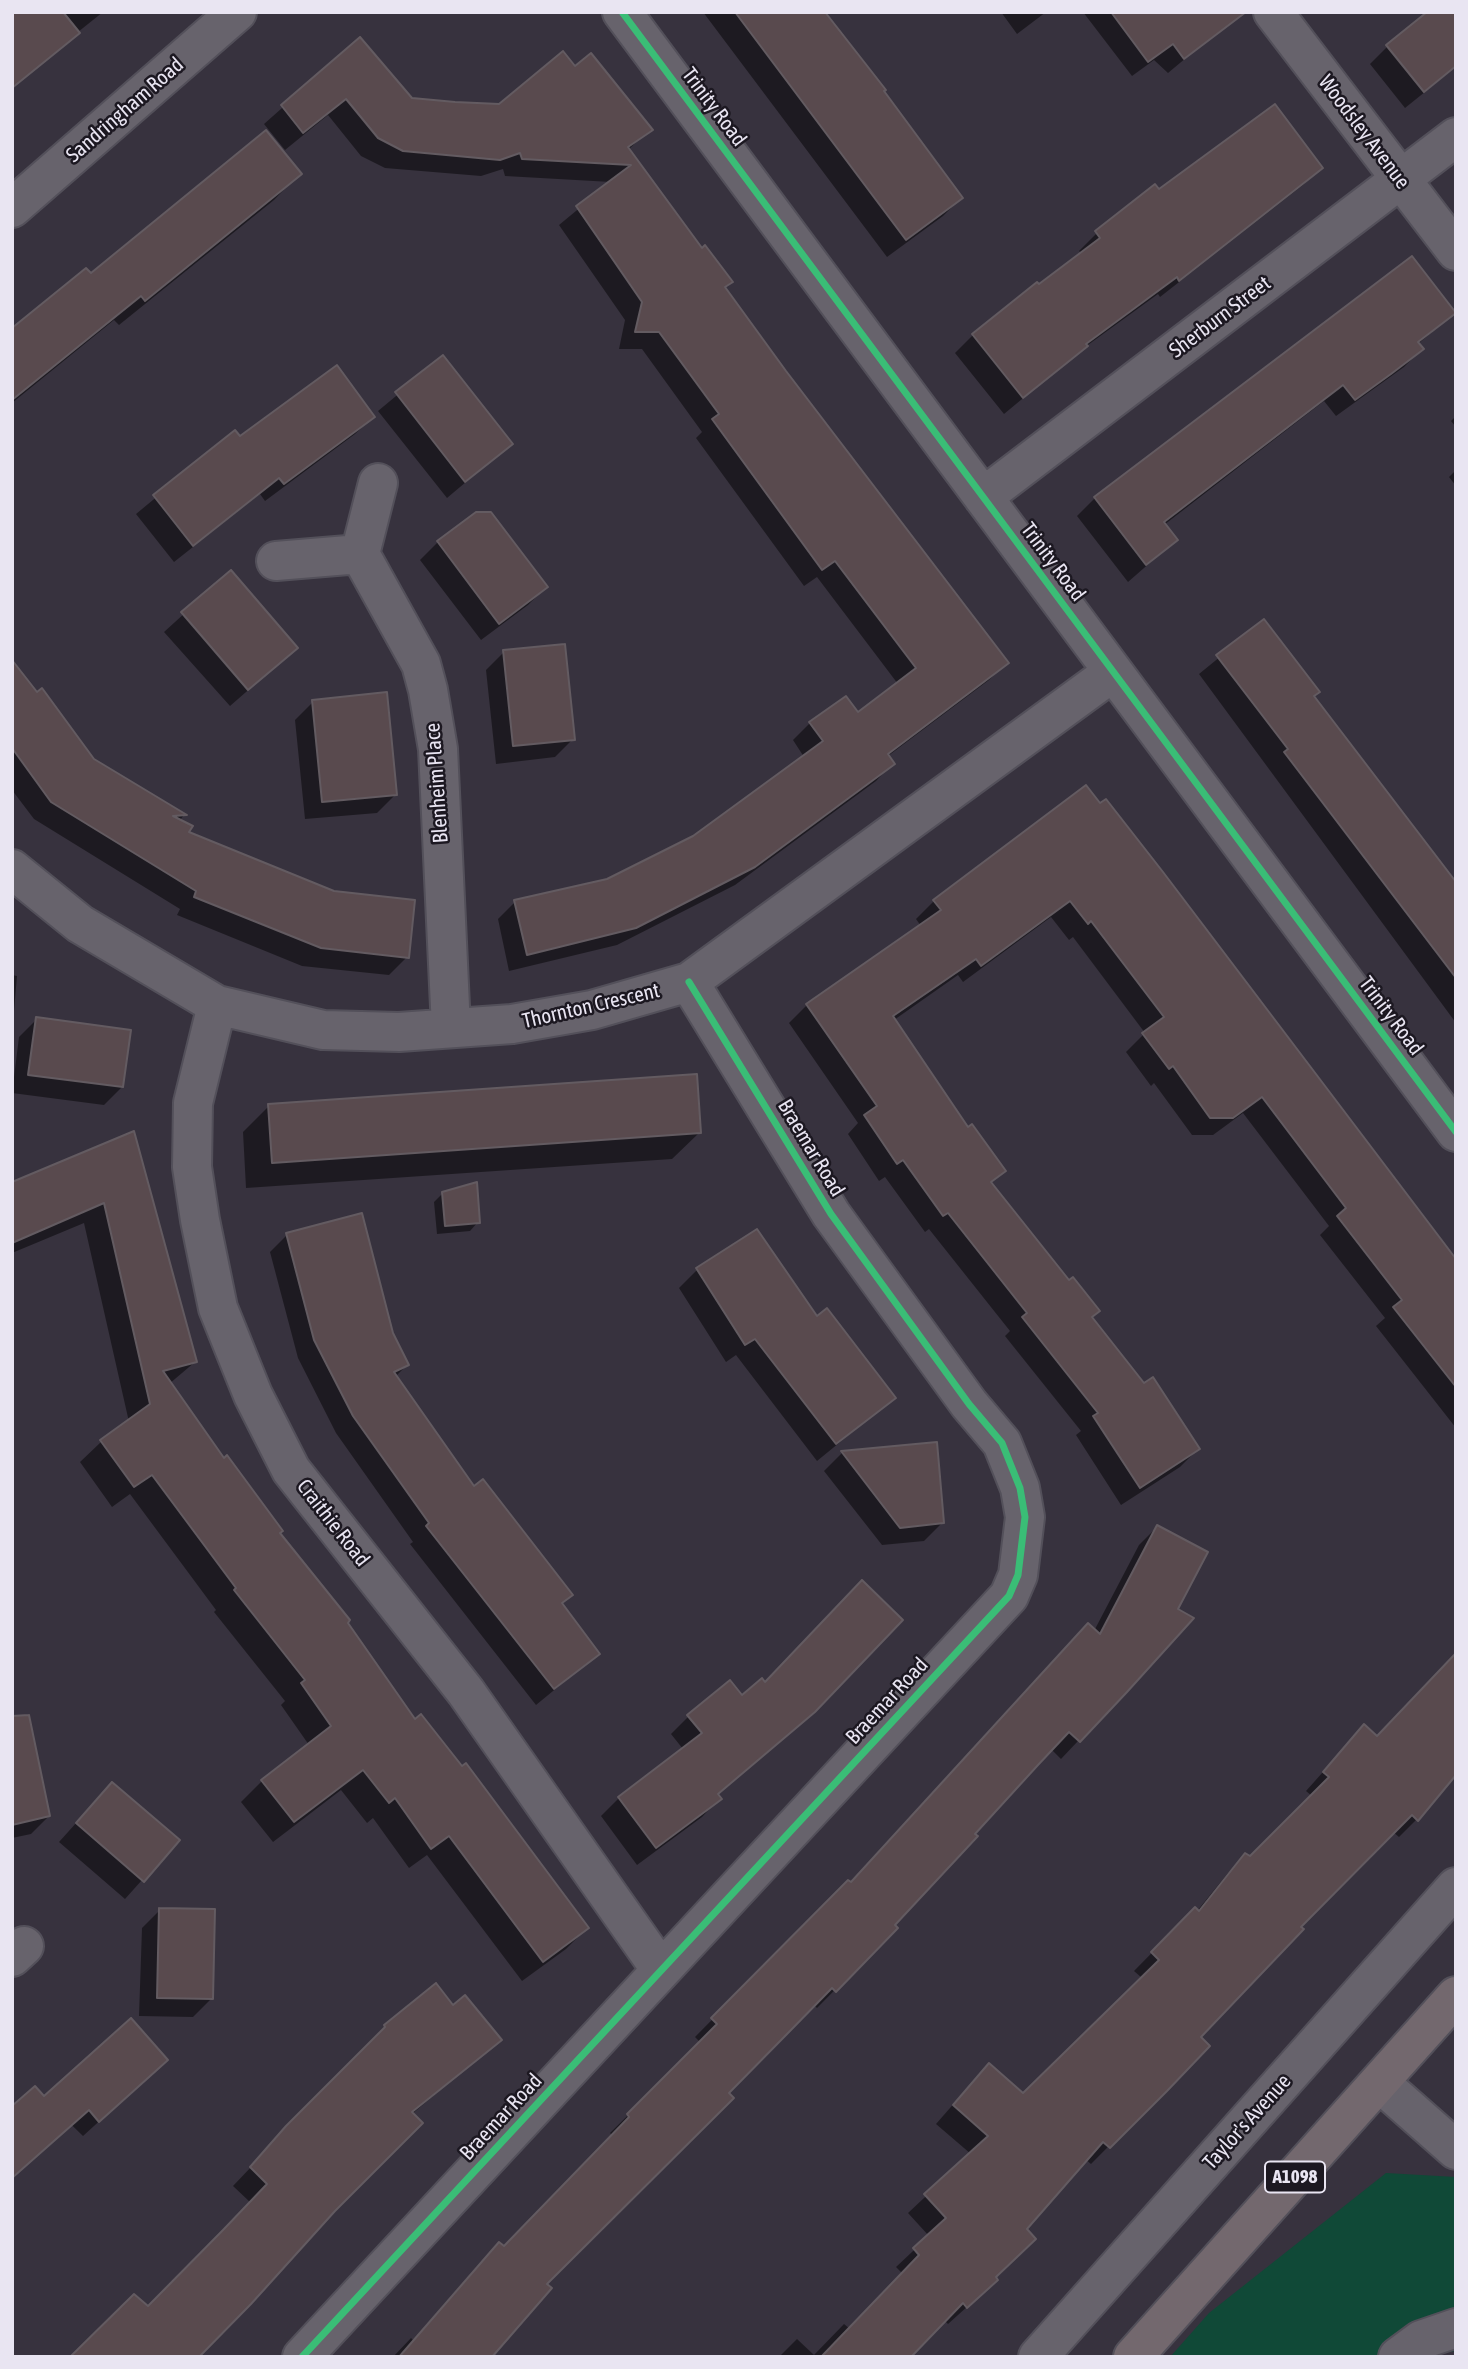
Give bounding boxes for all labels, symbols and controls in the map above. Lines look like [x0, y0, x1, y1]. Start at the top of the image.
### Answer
street label: Sandringham Road [61, 52, 189, 168]
street label: Trinity Road [676, 63, 752, 151]
street label: Woodsley Avenue [1313, 70, 1415, 194]
street label: Sherburn Street [1164, 271, 1276, 363]
street label: Trinity Road [1015, 518, 1091, 606]
street label: Blenheim Place [420, 722, 454, 844]
street label: Trinity Road [1353, 972, 1429, 1060]
street label: Thornton Crescent [520, 978, 662, 1034]
street label: Braemar Road [772, 1095, 850, 1201]
street label: Craithie Road [291, 1475, 375, 1571]
street label: Braemar Road [841, 1653, 933, 1749]
street label: Braemar Road [455, 2069, 547, 2165]
street label: Taylor's Avenue [1198, 2069, 1296, 2175]
road number: A1098 [1265, 2162, 1325, 2192]

